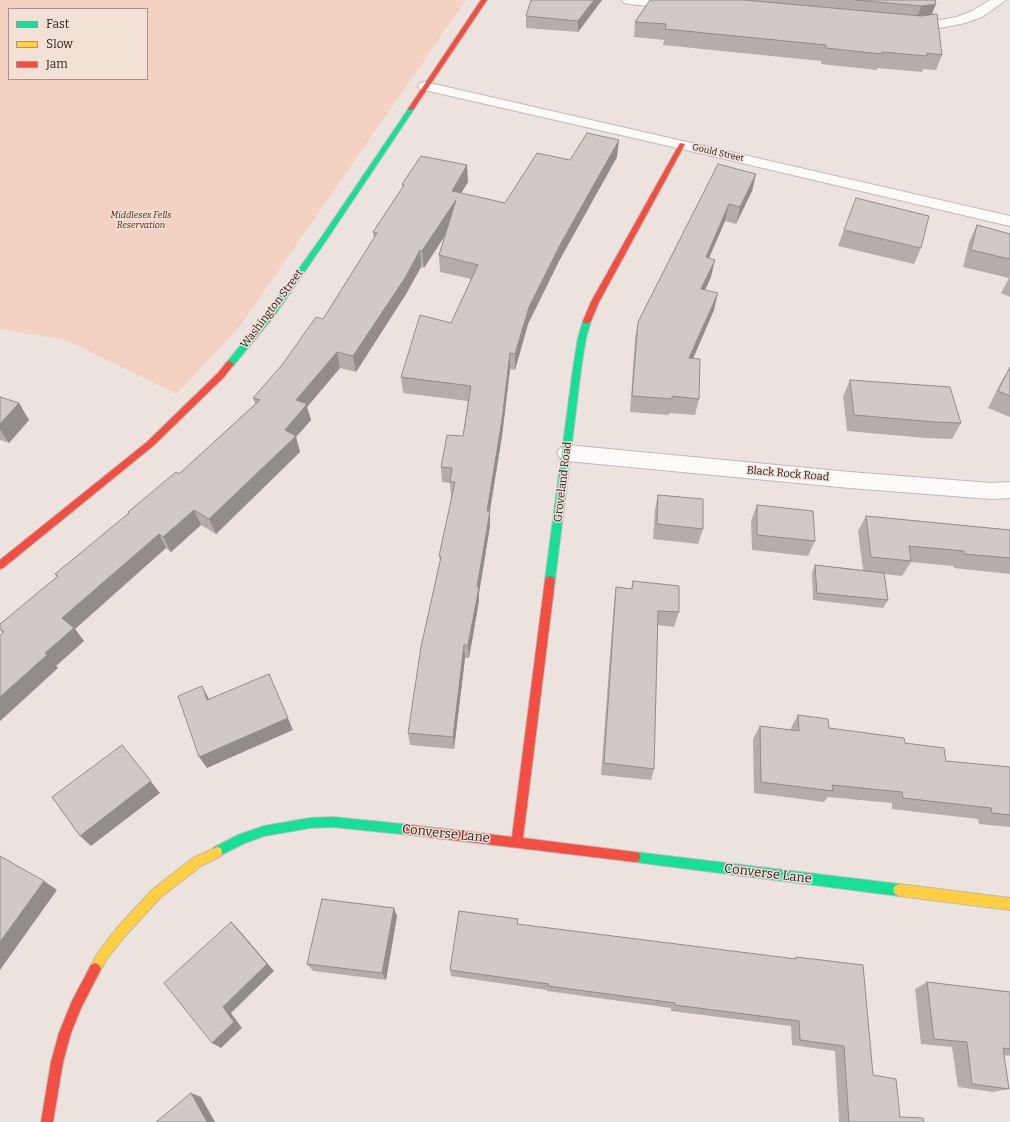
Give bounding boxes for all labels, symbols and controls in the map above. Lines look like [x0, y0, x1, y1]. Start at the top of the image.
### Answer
legend [8, 8, 148, 80]
text: Fast [46, 17, 69, 31]
text: Slow [46, 37, 73, 51]
text: Jam [46, 57, 68, 71]
street label: Gould Street [691, 142, 745, 164]
park label: Middlesex Fells Reservation [110, 210, 172, 231]
street label: Washington Street [238, 267, 306, 351]
street label: Groveland Road [552, 441, 574, 523]
street label: Black Rock Road [746, 464, 830, 484]
street label: Converse Lane [401, 822, 491, 846]
street label: Converse Lane [723, 861, 813, 887]

